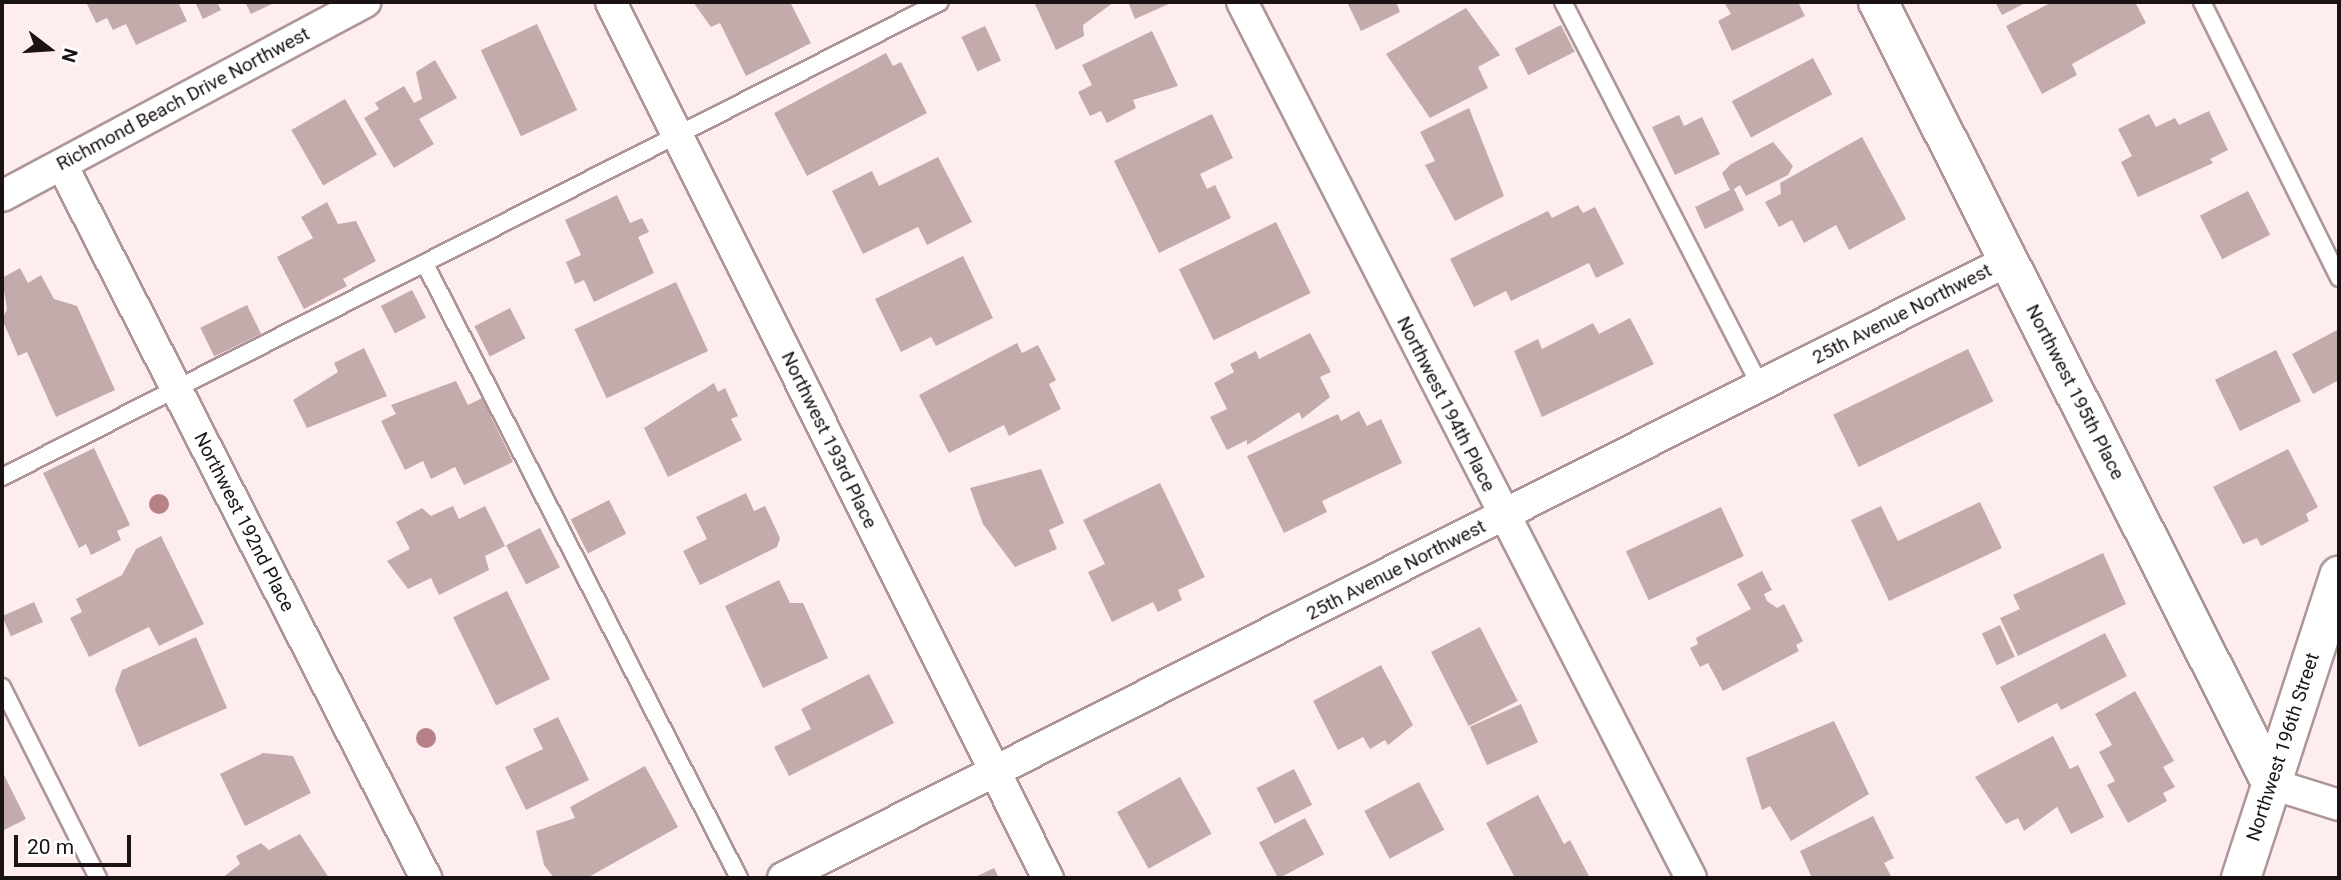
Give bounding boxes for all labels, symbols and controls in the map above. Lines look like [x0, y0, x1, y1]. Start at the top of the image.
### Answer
north arrow [14, 14, 84, 84]
street label: Richmond Beach Drive Northwest [53, 22, 313, 176]
street label: 25th Avenue Northwest [1809, 259, 1995, 369]
street label: Northwest 195th Place [2021, 301, 2129, 483]
street label: Northwest 194th Place [1392, 313, 1500, 495]
street label: Northwest 193rd Place [776, 348, 882, 532]
street label: Northwest 192nd Place [189, 429, 299, 615]
street label: 25th Avenue Northwest [1303, 515, 1489, 625]
street label: Northwest 196th Street [2242, 650, 2324, 844]
scale bar [18, 820, 135, 864]
text: 20 m [27, 835, 74, 859]

